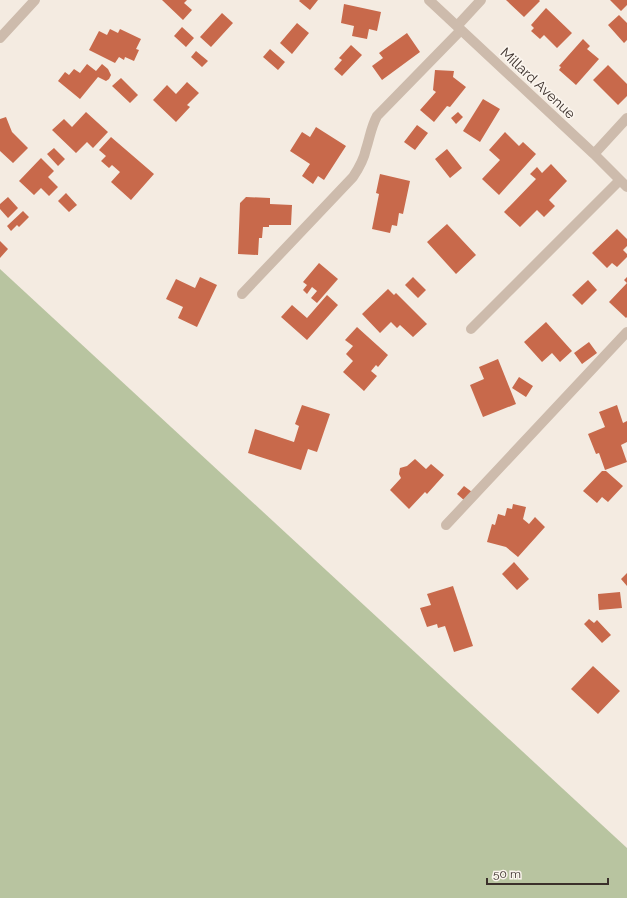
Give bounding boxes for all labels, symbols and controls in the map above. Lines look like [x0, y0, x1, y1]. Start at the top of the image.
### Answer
street label: Millard Avenue [497, 44, 579, 122]
scale bar [487, 860, 608, 886]
text: 50 m [493, 867, 521, 881]

